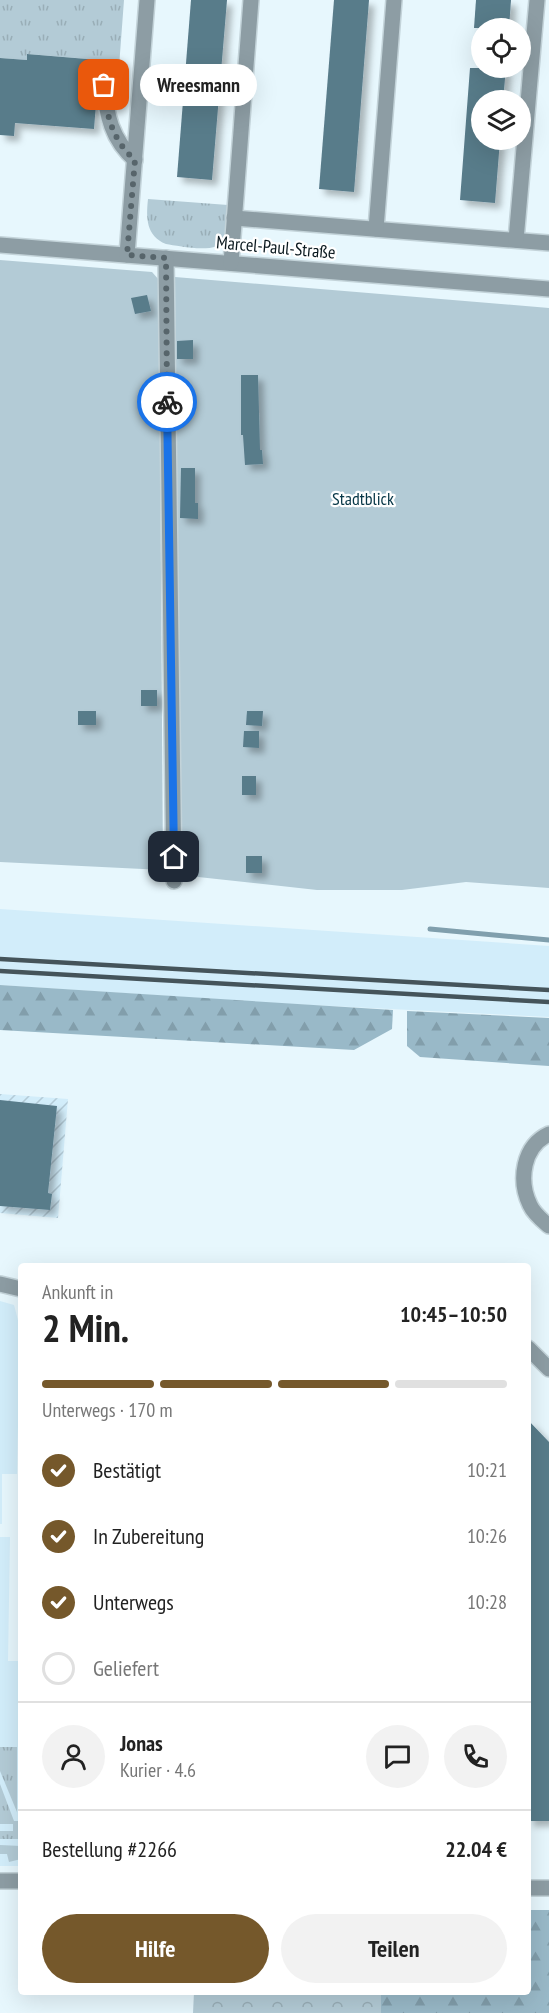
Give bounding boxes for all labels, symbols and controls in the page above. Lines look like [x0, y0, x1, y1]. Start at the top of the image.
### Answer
map controls [471, 18, 531, 150]
button: locate [471, 18, 531, 78]
pin [78, 59, 129, 110]
callout: Wreesmann [140, 64, 257, 106]
icon: bag [87, 68, 120, 101]
text: Wreesmann [157, 72, 240, 98]
button: layers [471, 90, 531, 150]
street label: Marcel-Paul-Straße [215, 230, 337, 264]
courier [137, 372, 197, 432]
icon: bike [151, 386, 184, 419]
park label: Stadtblick [332, 487, 394, 510]
pin [148, 831, 199, 882]
icon: home [157, 840, 190, 873]
text: Ankunft in [42, 1279, 113, 1305]
text: 10:45–10:50 [400, 1300, 507, 1328]
text: 2 Min. [42, 1302, 129, 1353]
text: Unterwegs · 170 m [42, 1397, 172, 1423]
icon: check [42, 1454, 75, 1487]
text: Bestätigt [93, 1456, 161, 1484]
text: 10:21 [467, 1457, 507, 1483]
icon: check [42, 1520, 75, 1553]
text: In Zubereitung [93, 1522, 204, 1550]
text: 10:26 [467, 1523, 507, 1549]
icon: check [42, 1586, 75, 1619]
text: Unterwegs [93, 1588, 174, 1616]
text: 10:28 [467, 1589, 507, 1615]
text: Geliefert [93, 1654, 159, 1682]
button: person [42, 1725, 105, 1788]
button: chat [366, 1725, 429, 1788]
button: phone [444, 1725, 507, 1788]
text: Jonas [120, 1729, 163, 1757]
text: Kurier · 4.6 [120, 1757, 196, 1783]
text: Bestellung #2266 [42, 1835, 177, 1863]
text: 22.04 € [445, 1835, 507, 1863]
button: Hilfe [42, 1914, 269, 1983]
button: Teilen [281, 1914, 507, 1983]

